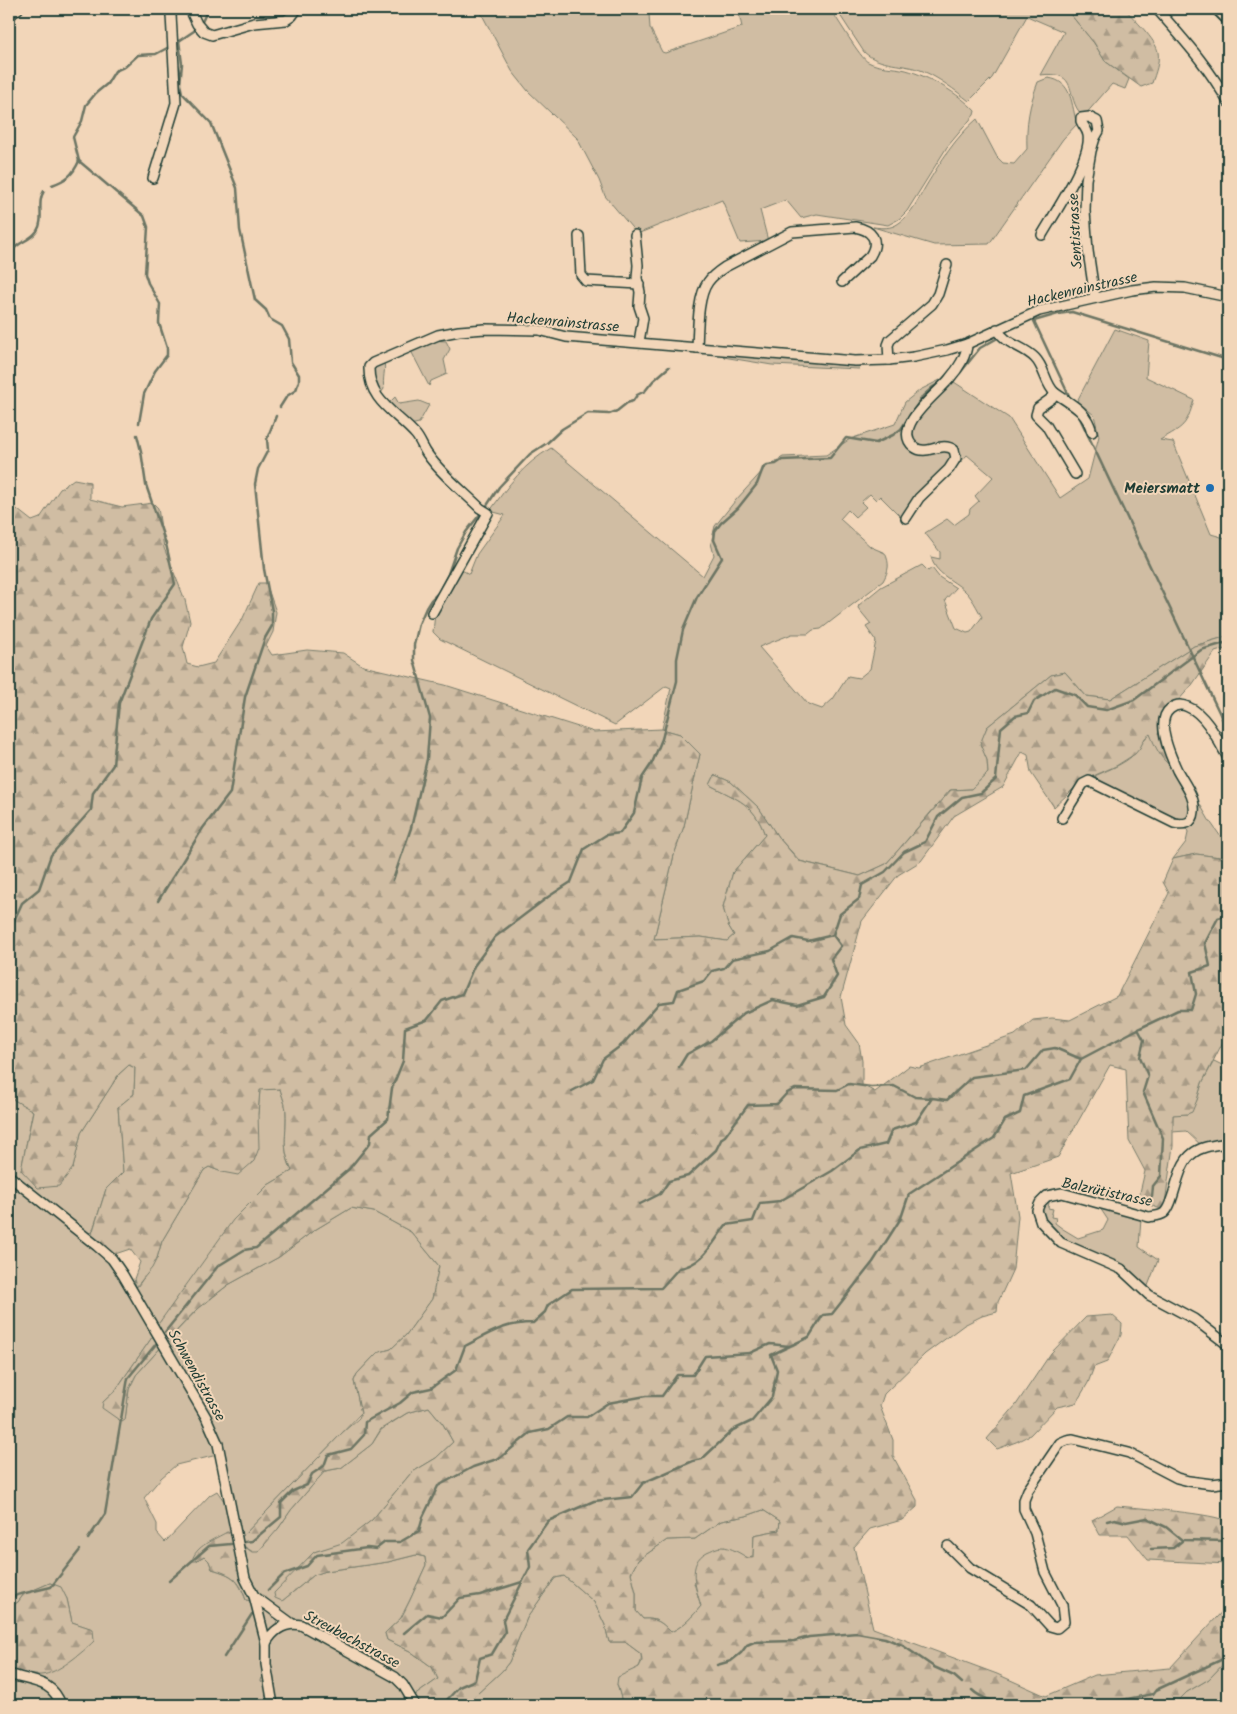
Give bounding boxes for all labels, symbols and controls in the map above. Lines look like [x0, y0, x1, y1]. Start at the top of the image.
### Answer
street label: Sentistrasse [1062, 192, 1090, 269]
street label: Hackenrainstrasse [1025, 266, 1140, 314]
street label: Hackenrainstrasse [506, 306, 620, 340]
place label: Meiersmatt [1124, 477, 1200, 501]
marker: Meiersmatt [1204, 482, 1216, 494]
street label: Balzrütistrasse [1059, 1172, 1155, 1214]
street label: Schwendistrasse [161, 1325, 232, 1426]
street label: Streubachstrasse [299, 1604, 404, 1675]

